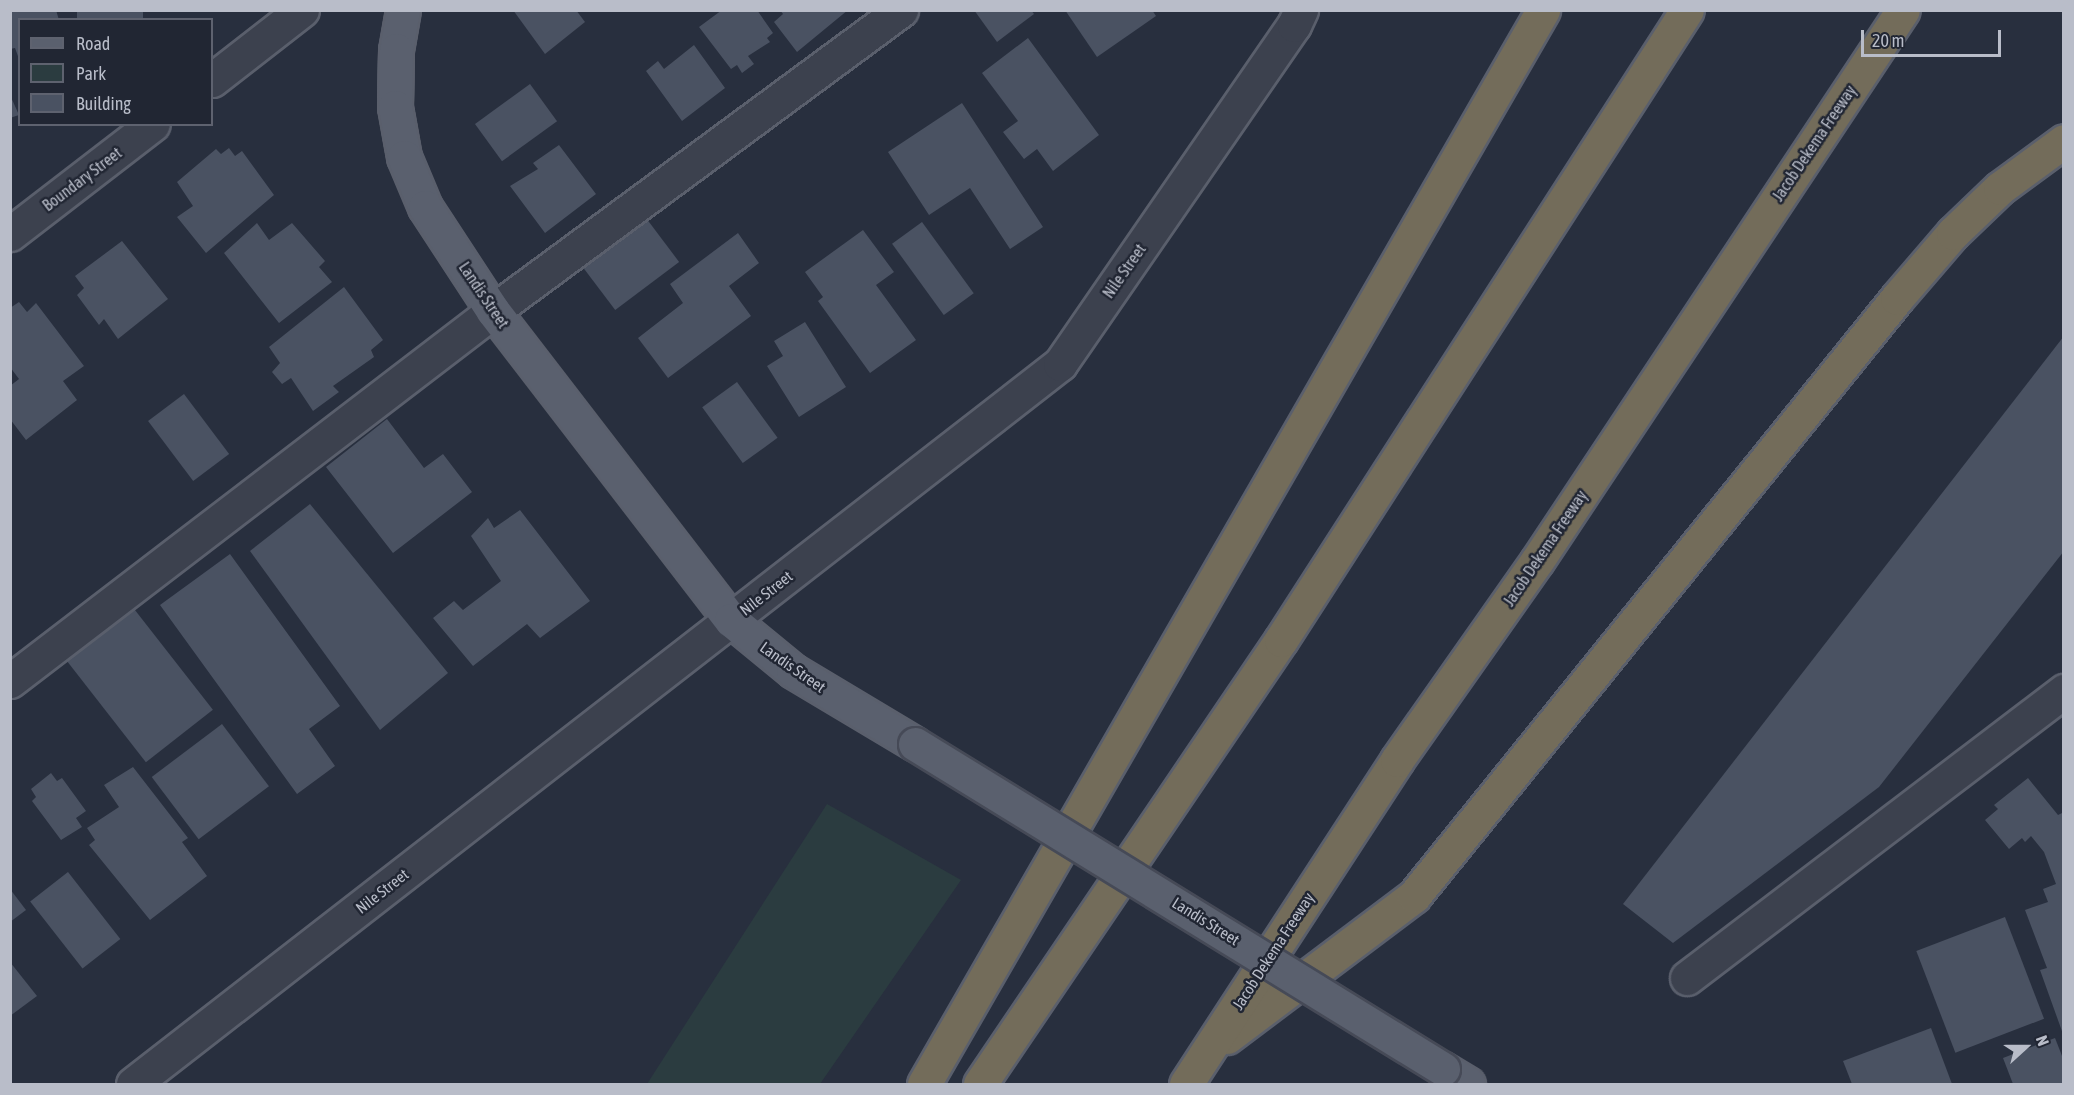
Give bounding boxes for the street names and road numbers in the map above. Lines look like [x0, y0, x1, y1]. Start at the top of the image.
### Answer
street label: Jacob Dekema Freeway [1768, 81, 1860, 205]
street label: Boundary Street [39, 143, 125, 215]
street label: Nile Street [1098, 240, 1150, 302]
street label: Landis Street [455, 258, 513, 332]
street label: Jacob Dekema Freeway [1499, 486, 1591, 610]
street label: Nile Street [736, 566, 796, 620]
street label: Landis Street [757, 637, 829, 697]
street label: Nile Street [352, 864, 412, 918]
street label: Jacob Dekema Freeway [1228, 889, 1318, 1013]
street label: Landis Street [1169, 893, 1243, 949]

